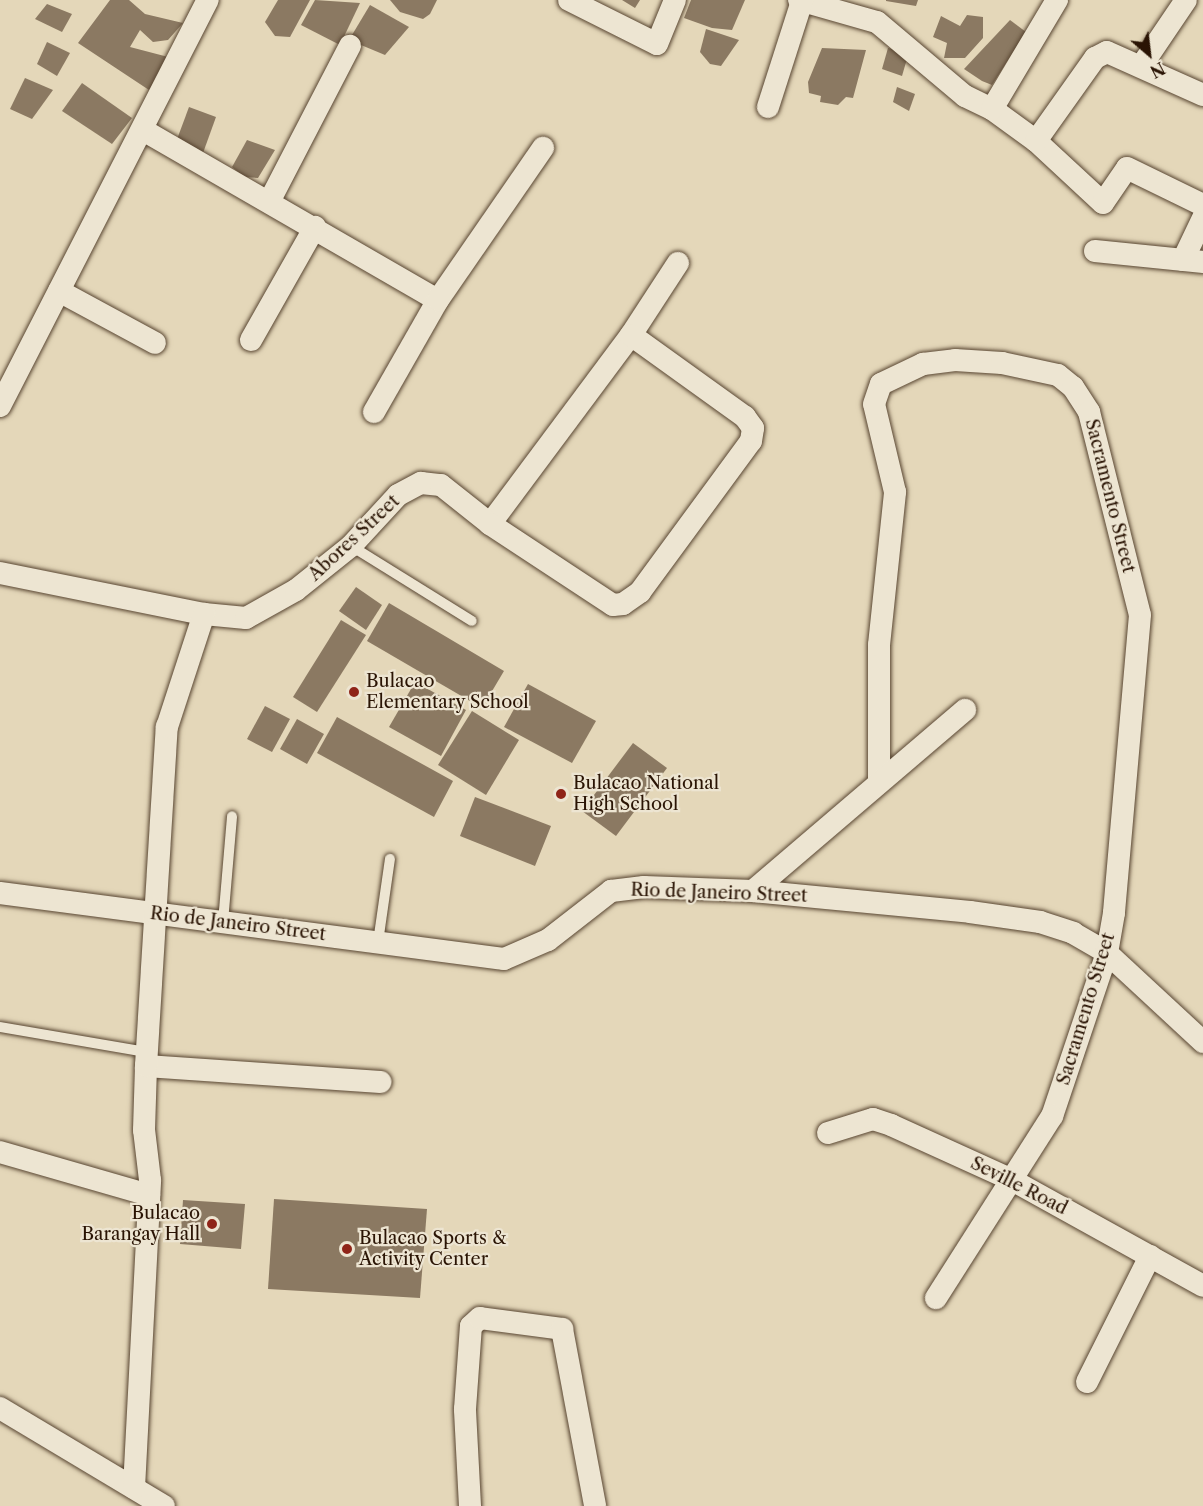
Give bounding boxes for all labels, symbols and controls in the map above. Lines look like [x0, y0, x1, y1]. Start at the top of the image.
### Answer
north arrow [1119, 24, 1179, 84]
text: N [1147, 58, 1168, 82]
street label: Sacramento Street [1080, 417, 1140, 575]
street label: Abores Street [304, 490, 404, 586]
place label: Bulacao Elementary School [366, 671, 529, 714]
marker: Bulacao Elementary School [347, 685, 361, 699]
place label: Bulacao National High School [573, 773, 719, 816]
marker: Bulacao National High School [554, 787, 568, 801]
street label: Rio de Janeiro Street [630, 879, 808, 907]
street label: Rio de Janeiro Street [149, 902, 327, 946]
street label: Sacramento Street [1053, 930, 1119, 1088]
street label: Seville Road [967, 1152, 1071, 1220]
place label: Bulacao Barangay Hall [81, 1203, 200, 1246]
marker: Bulacao Barangay Hall [205, 1217, 219, 1231]
place label: Bulacao Sports & Activity Center [359, 1228, 506, 1270]
marker: Bulacao Sports & Activity Center [340, 1242, 354, 1256]

